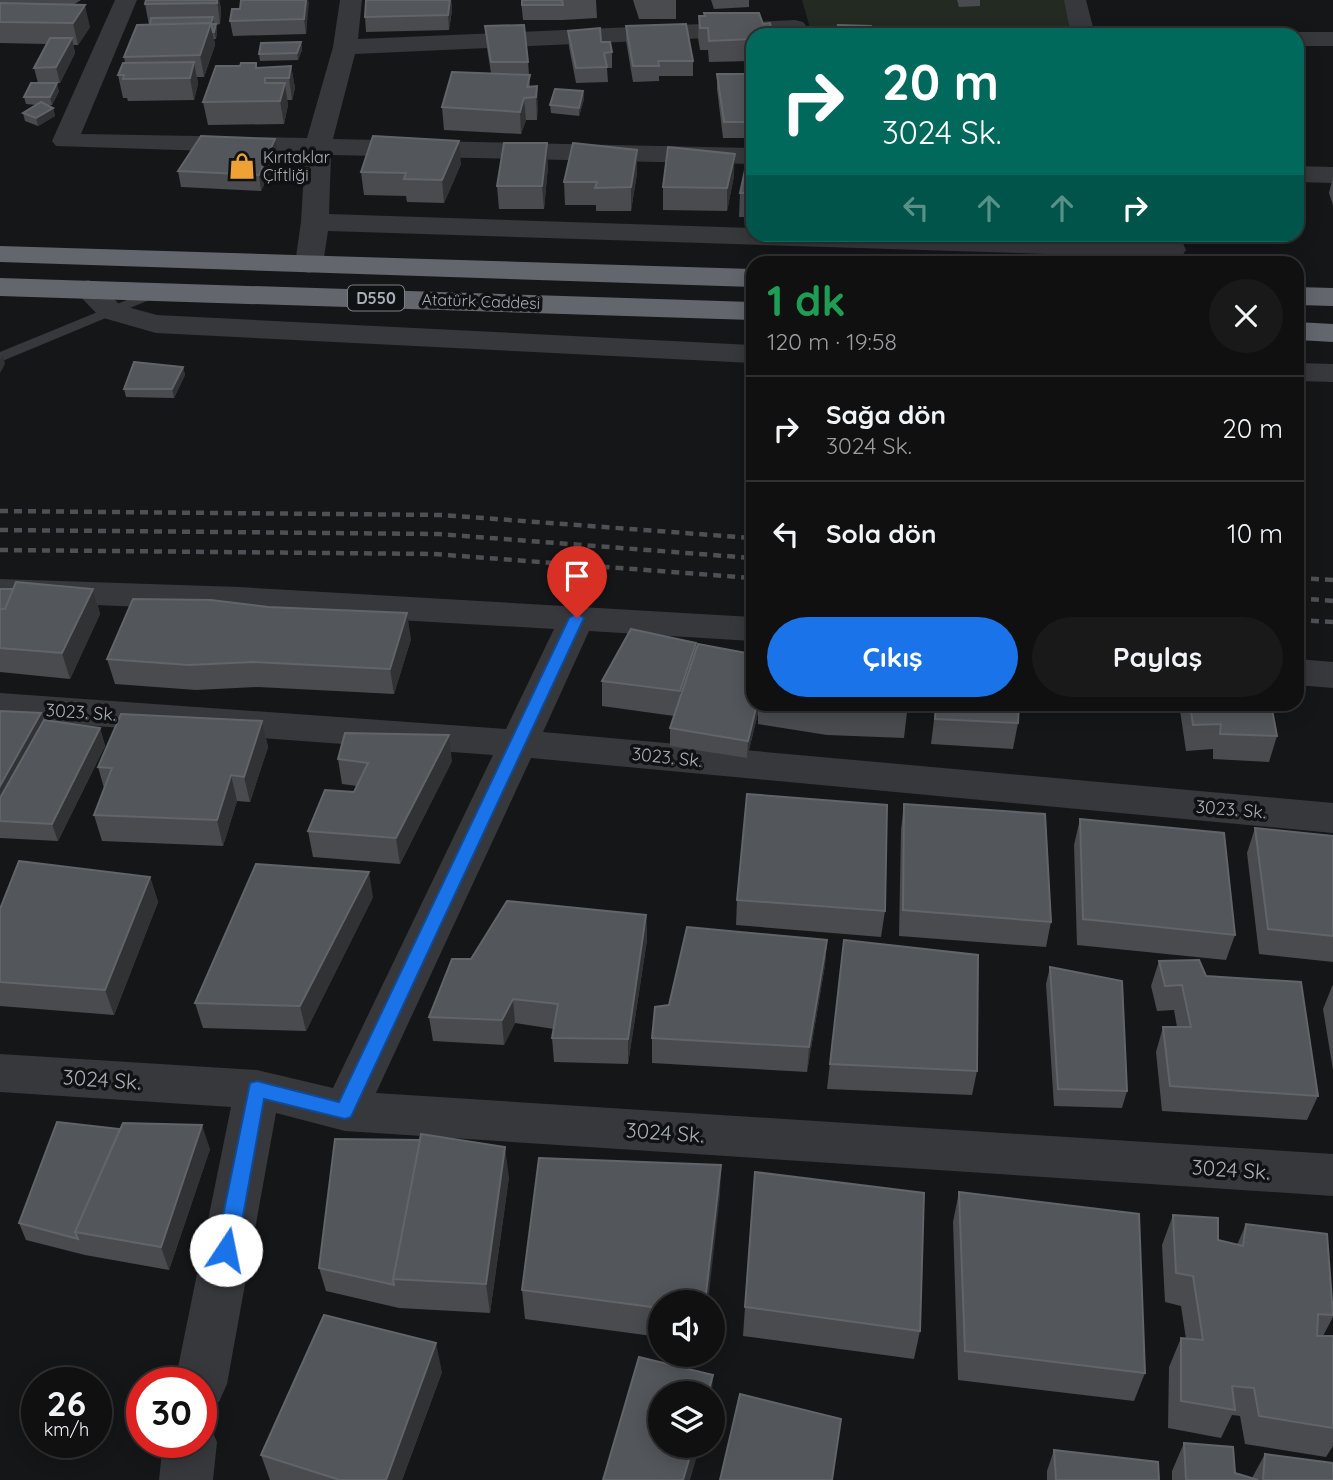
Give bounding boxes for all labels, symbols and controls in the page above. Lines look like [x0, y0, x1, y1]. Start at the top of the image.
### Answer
text: 20 m [882, 51, 999, 112]
icon: right [767, 56, 858, 147]
text: 3024 Sk. [882, 112, 1002, 152]
place label: Kırıtaklar Çiftliği [263, 147, 330, 185]
shop icon: Kırıtaklar Çiftliği [227, 151, 257, 181]
icon: left [897, 189, 935, 227]
icon: ahead [970, 189, 1008, 227]
icon: ahead [1043, 189, 1081, 227]
icon: right [1116, 189, 1154, 227]
text: 1 dk [767, 274, 845, 327]
button: close [1209, 279, 1283, 353]
road number: D550 [348, 286, 404, 310]
street label: Atatürk Caddesi [421, 289, 541, 313]
text: 120 m · 19:58 [767, 327, 897, 356]
text: Sağa dön [826, 398, 946, 431]
icon: right [767, 410, 805, 448]
text: 20 m [1222, 412, 1283, 445]
text: 3024 Sk. [826, 431, 912, 460]
icon: left [767, 515, 805, 553]
text: Sola dön [826, 517, 936, 550]
text: 10 m [1227, 517, 1283, 550]
pin [547, 546, 607, 618]
icon: arrive [558, 557, 596, 595]
button: Çıkış [767, 617, 1018, 697]
button: Paylaş [1032, 617, 1283, 697]
street label: 3023. Sk. [45, 698, 117, 726]
street label: 3023. Sk. [631, 742, 703, 772]
street label: 3023. Sk. [1195, 794, 1267, 824]
street label: 3024 Sk. [62, 1063, 142, 1095]
street label: 3024 Sk. [625, 1116, 705, 1148]
street label: 3024 Sk. [1191, 1153, 1271, 1185]
position arrow [189, 1213, 263, 1287]
map controls [648, 1290, 725, 1458]
button: sound [648, 1290, 725, 1367]
speed limit sign: 30 [126, 1367, 217, 1458]
text: 26 [47, 1381, 86, 1425]
button: layers [648, 1381, 725, 1458]
text: km/h [44, 1418, 89, 1441]

